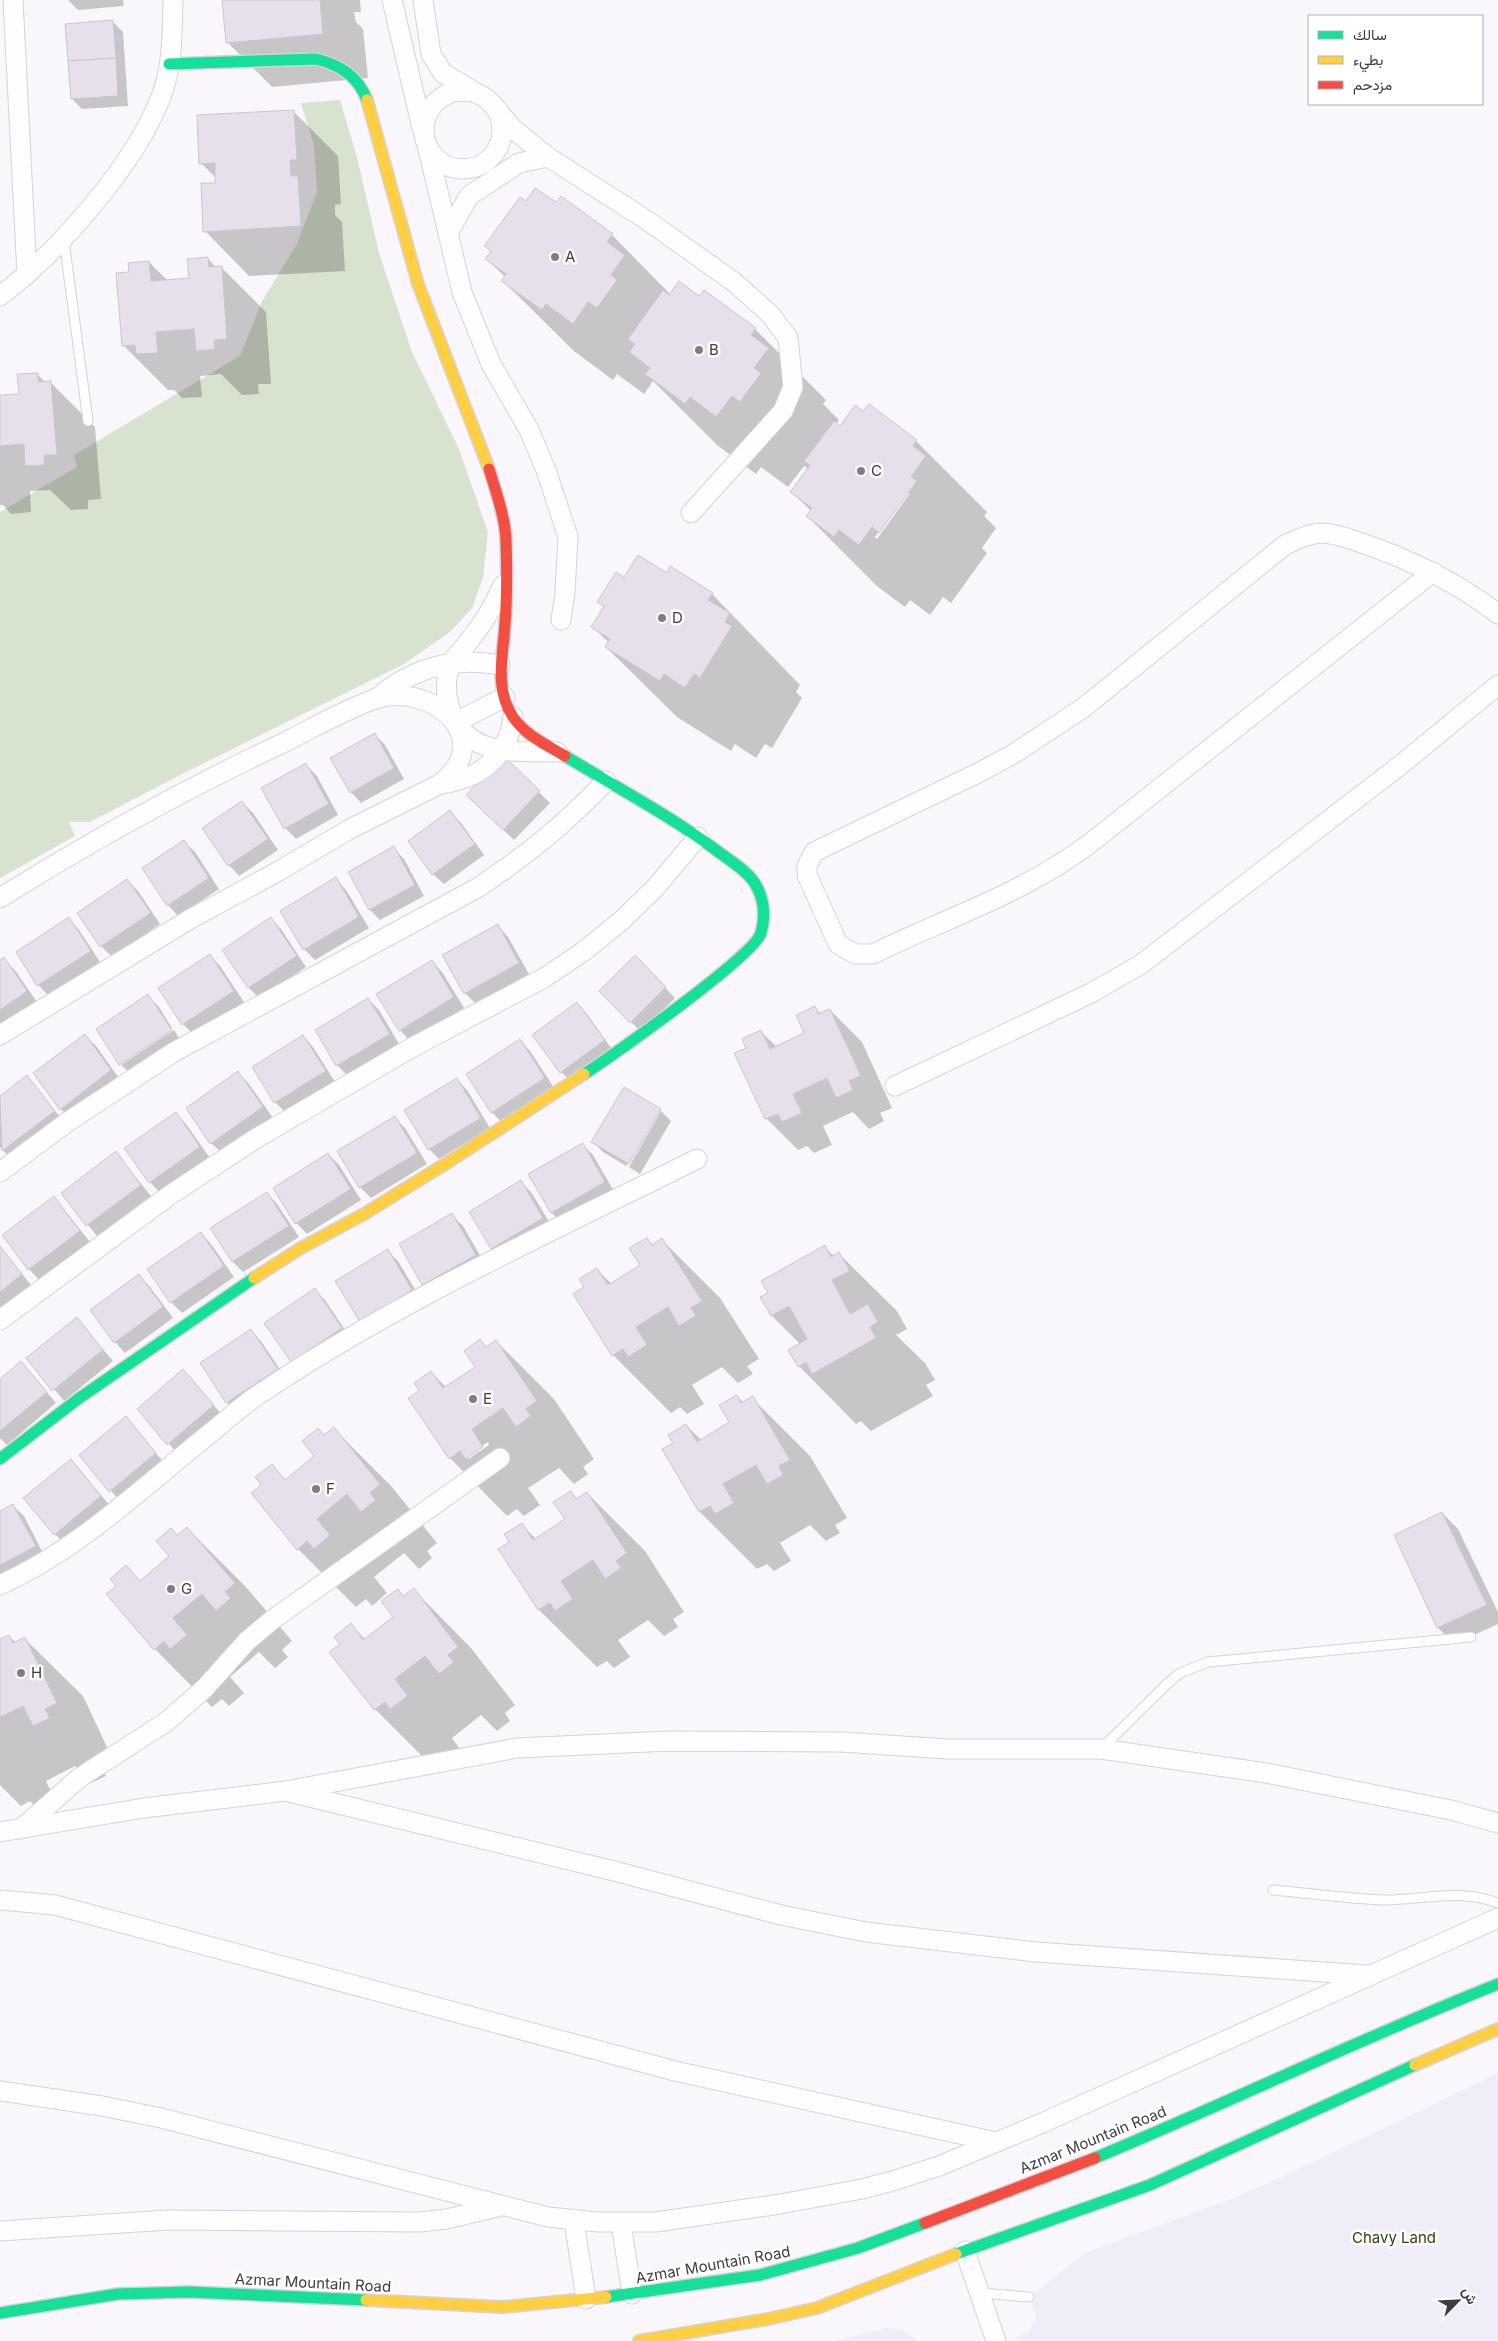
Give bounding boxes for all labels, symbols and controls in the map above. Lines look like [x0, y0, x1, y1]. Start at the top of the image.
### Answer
legend [1308, 15, 1483, 105]
text: سالك [1353, 25, 1387, 44]
text: بطيء [1353, 50, 1383, 73]
text: مزدحم [1353, 75, 1392, 95]
place label: A [565, 247, 575, 266]
marker: A [549, 251, 561, 263]
place label: B [709, 340, 719, 359]
marker: B [693, 344, 705, 356]
place label: C [871, 461, 882, 480]
marker: C [855, 465, 867, 477]
place label: D [672, 608, 683, 627]
marker: D [656, 612, 668, 624]
place label: E [483, 1389, 492, 1408]
marker: E [467, 1393, 479, 1405]
place label: F [326, 1479, 335, 1498]
marker: F [310, 1483, 322, 1495]
place label: G [181, 1579, 192, 1598]
marker: G [165, 1583, 177, 1595]
place label: H [31, 1663, 42, 1682]
marker: H [15, 1667, 27, 1679]
street label: Azmar Mountain Road [1017, 2101, 1169, 2178]
park label: Chavy Land [1352, 2228, 1436, 2247]
street label: Azmar Mountain Road [634, 2242, 792, 2287]
street label: Azmar Mountain Road [234, 2269, 392, 2296]
north arrow [1433, 2276, 1483, 2326]
text: ش [1458, 2284, 1482, 2307]

